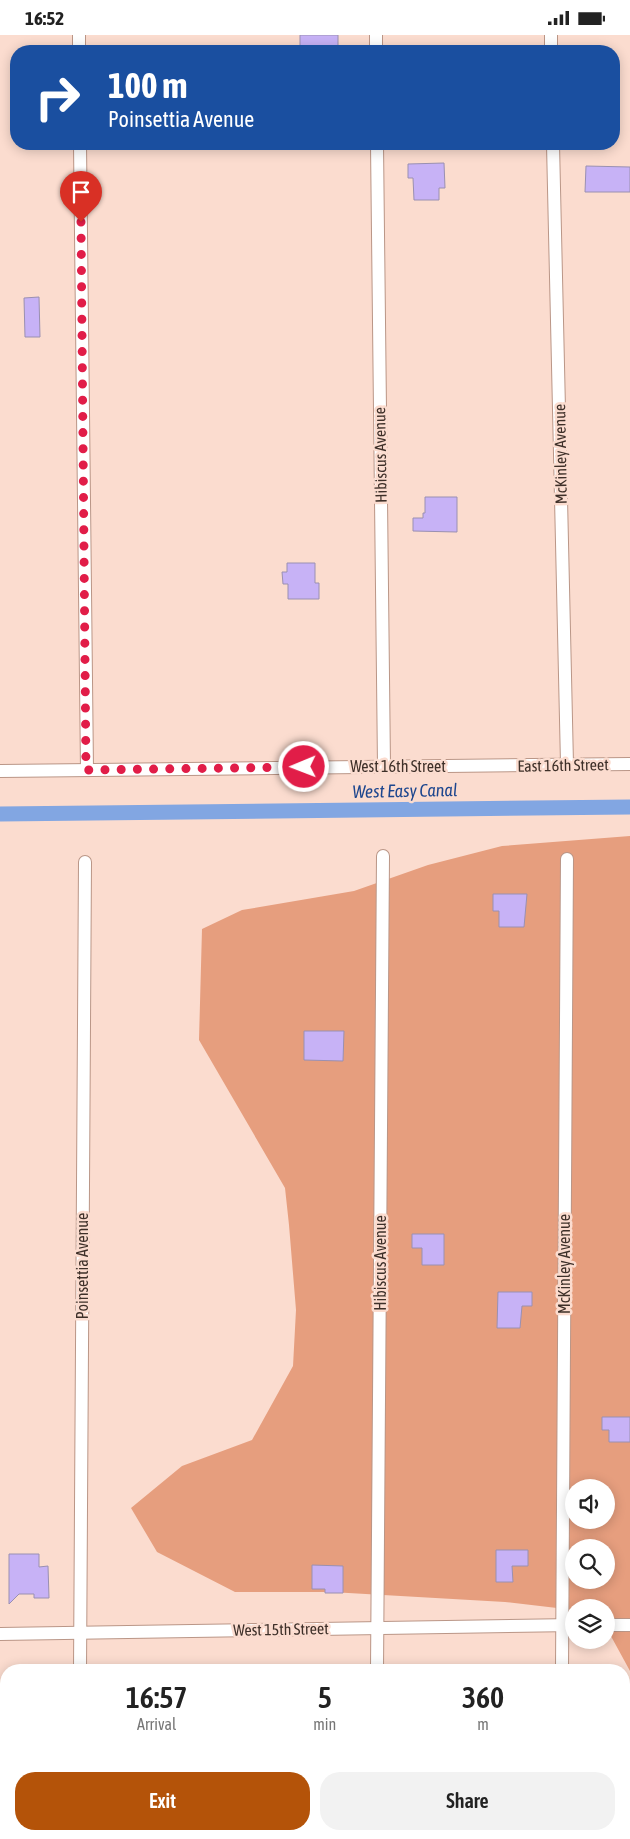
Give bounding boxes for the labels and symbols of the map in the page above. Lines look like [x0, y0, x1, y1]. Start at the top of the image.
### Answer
pin [60, 171, 102, 222]
street label: McKinley Avenue [550, 404, 571, 504]
street label: Hibiscus Avenue [370, 407, 390, 503]
position arrow [277, 740, 329, 792]
street label: East 16th Street [517, 755, 609, 775]
street label: West 16th Street [350, 757, 446, 775]
water label: West Easy Canal [352, 779, 458, 802]
street label: Poinsettia Avenue [73, 1213, 91, 1319]
street label: McKinley Avenue [555, 1214, 574, 1314]
street label: Hibiscus Avenue [371, 1215, 389, 1311]
street label: West 15th Street [233, 1619, 329, 1639]

